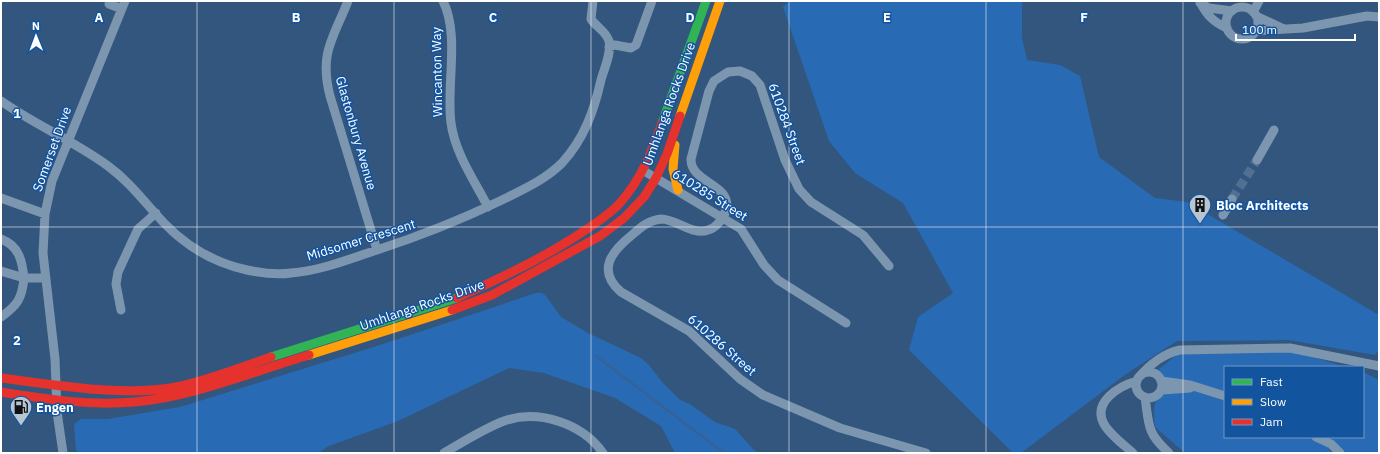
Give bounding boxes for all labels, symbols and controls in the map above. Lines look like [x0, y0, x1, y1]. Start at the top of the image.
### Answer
text: A [95, 9, 104, 26]
text: B [292, 9, 301, 26]
text: C [489, 9, 498, 26]
text: D [685, 9, 695, 26]
text: E [883, 9, 891, 26]
text: F [1080, 9, 1088, 26]
north arrow [16, 16, 56, 56]
scale bar [1236, 16, 1355, 42]
text: N [32, 19, 40, 33]
text: 100 m [1242, 22, 1277, 37]
street label: Wincanton Way [428, 26, 446, 117]
street label: Umhlanga Rocks Drive [639, 40, 699, 168]
street label: Glastonbury Avenue [332, 74, 380, 192]
street label: 610284 Street [764, 81, 810, 167]
street label: Somerset Drive [29, 104, 75, 194]
text: 1 [13, 105, 21, 122]
street label: 610285 Street [669, 165, 751, 225]
building icon: Bloc Architects [1187, 192, 1213, 225]
place label: Bloc Architects [1216, 197, 1309, 214]
street label: Midsomer Crescent [304, 215, 418, 265]
street label: Umhlanga Rocks Drive [358, 276, 486, 334]
street label: 610286 Street [684, 311, 760, 379]
text: 2 [13, 332, 21, 349]
legend [1224, 366, 1364, 438]
text: Fast [1260, 374, 1283, 389]
fuel station icon: Engen [8, 394, 34, 427]
text: Slow [1260, 394, 1286, 409]
place label: Engen [36, 399, 74, 416]
text: Jam [1260, 414, 1283, 429]

